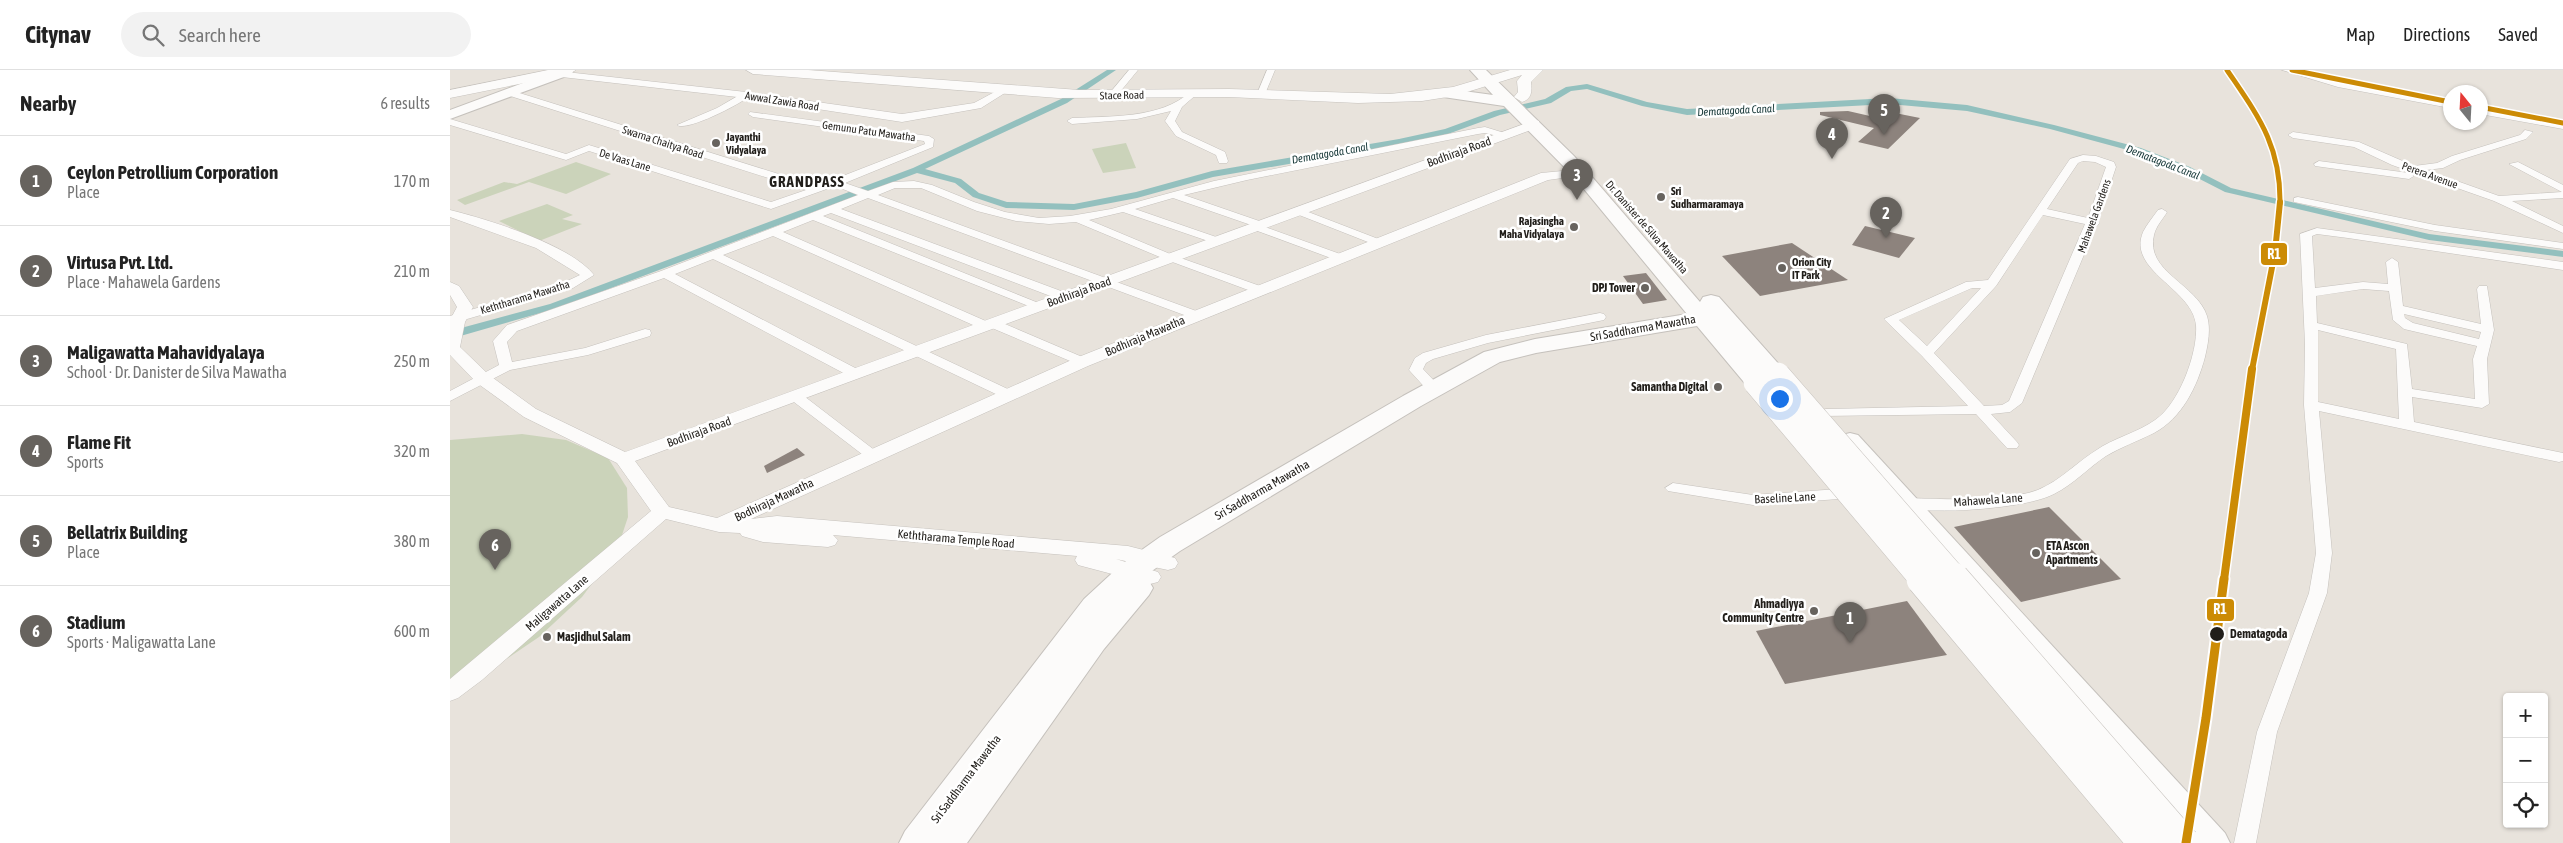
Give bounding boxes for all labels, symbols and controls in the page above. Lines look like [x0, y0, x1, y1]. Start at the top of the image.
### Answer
search box [121, 12, 471, 57]
text: Citynav [25, 21, 91, 48]
icon: search [139, 21, 167, 49]
text: Search here [179, 24, 261, 46]
text: Map [2346, 24, 2375, 45]
text: Directions [2403, 24, 2470, 45]
text: Saved [2498, 24, 2538, 45]
north arrow [2443, 85, 2488, 130]
street label: Awwal Zawia Road [744, 89, 820, 113]
street label: Stace Road [1100, 89, 1144, 101]
text: Nearby [20, 91, 76, 115]
text: 6 results [380, 94, 430, 112]
pin: 5 [1868, 94, 1900, 135]
water label: Dematagoda Canal [1697, 102, 1775, 118]
pin: 4 [1816, 118, 1848, 159]
street label: Gemunu Patu Mawatha [822, 119, 916, 143]
street label: Swarna Chaitya Road [621, 123, 705, 161]
place label: Jayanthi Vidyalaya [725, 131, 766, 156]
street label: Bodhiraja Road [1425, 134, 1493, 170]
marker: Jayanthi Vidyalaya [710, 137, 722, 149]
water label: Dematagoda Canal [1291, 140, 1369, 166]
water label: Dematagoda Canal [2125, 142, 2202, 182]
street label: De Vaas Lane [598, 147, 652, 173]
pin: 3 [1561, 159, 1593, 200]
street label: Perera Avenue [2400, 159, 2460, 191]
text: Ceylon Petrollium Corporation [67, 161, 278, 183]
text: 1 [32, 172, 40, 190]
text: 170 m [394, 172, 430, 190]
district label: GRANDPASS [769, 173, 845, 190]
street label: Mahawela Gardens [2075, 177, 2113, 254]
street label: Dr. Danister de Silva Mawatha [1604, 178, 1690, 276]
text: Place [67, 183, 100, 201]
place label: Sri Sudharmaramaya [1671, 185, 1744, 210]
marker: Sri Sudharmaramaya [1655, 191, 1667, 203]
pin: 2 [1870, 197, 1902, 238]
place label: Rajasingha Maha Vidyalaya [1499, 215, 1564, 240]
marker: Rajasingha Maha Vidyalaya [1568, 221, 1580, 233]
line badge: R1 [2260, 242, 2288, 266]
text: R1 [2267, 246, 2281, 262]
text: Virtusa Pvt. Ltd. [67, 251, 173, 273]
place label: Orion City IT Park [1792, 256, 1832, 281]
text: 2 [32, 262, 40, 280]
text: 210 m [394, 262, 430, 280]
marker: Orion City IT Park [1776, 262, 1788, 274]
text: Place · Mahawela Gardens [67, 273, 220, 291]
street label: Bodhiraja Road [1045, 274, 1113, 310]
street label: Keththarama Mawatha [479, 278, 571, 316]
place label: DPJ Tower [1592, 281, 1635, 295]
marker: DPJ Tower [1639, 282, 1651, 294]
street label: Sri Saddharma Mawatha [1589, 312, 1697, 344]
street label: Bodhiraja Mawatha [1103, 313, 1187, 359]
text: Maligawatta Mahavidyalaya [67, 341, 265, 363]
text: 3 [32, 352, 40, 370]
text: 250 m [394, 352, 430, 370]
text: School · Dr. Danister de Silva Mawatha [67, 363, 287, 381]
place label: Samantha Digital [1631, 380, 1709, 394]
marker: Samantha Digital [1712, 381, 1724, 393]
your location [1767, 386, 1793, 412]
street label: Bodhiraja Road [665, 414, 733, 450]
text: Flame Fit [67, 431, 131, 453]
text: 4 [32, 442, 40, 460]
text: 320 m [394, 442, 430, 460]
text: Sports [67, 453, 104, 471]
street label: Sri Saddharma Mawatha [1212, 457, 1312, 523]
street label: Bodhiraja Mawatha [732, 476, 816, 524]
street label: Baseline Lane [1754, 489, 1816, 507]
street label: Mahawela Lane [1953, 491, 2023, 509]
text: Bellatrix Building [67, 521, 187, 543]
street label: Keththarama Temple Road [897, 527, 1015, 551]
pin: 6 [479, 529, 511, 570]
text: 5 [32, 532, 40, 550]
text: 380 m [394, 532, 430, 550]
place label: ETA Ascon Apartments [2045, 539, 2098, 567]
text: Place [67, 543, 100, 561]
marker: ETA Ascon Apartments [2030, 547, 2042, 559]
street label: Maligawatta Lane [523, 572, 591, 634]
place label: Ahmadiyya Community Centre [1722, 597, 1805, 625]
line badge: R1 [2206, 598, 2235, 622]
text: R1 [2213, 601, 2227, 617]
pin: 1 [1834, 602, 1866, 643]
marker: Ahmadiyya Community Centre [1808, 605, 1820, 617]
text: Stadium [67, 611, 126, 633]
text: 6 [32, 622, 40, 640]
text: 600 m [394, 622, 430, 640]
marker: Dematagoda [2208, 625, 2226, 643]
place label: Dematagoda [2230, 627, 2288, 641]
place label: Masjidhul Salam [557, 630, 631, 644]
marker: Masjidhul Salam [541, 631, 553, 643]
text: Sports · Maligawatta Lane [67, 633, 216, 651]
map controls [2503, 693, 2548, 828]
button: + [2503, 693, 2548, 738]
street label: Sri Saddharma Mawatha [928, 732, 1004, 826]
button: − [2503, 738, 2548, 783]
button: locate [2503, 783, 2548, 828]

